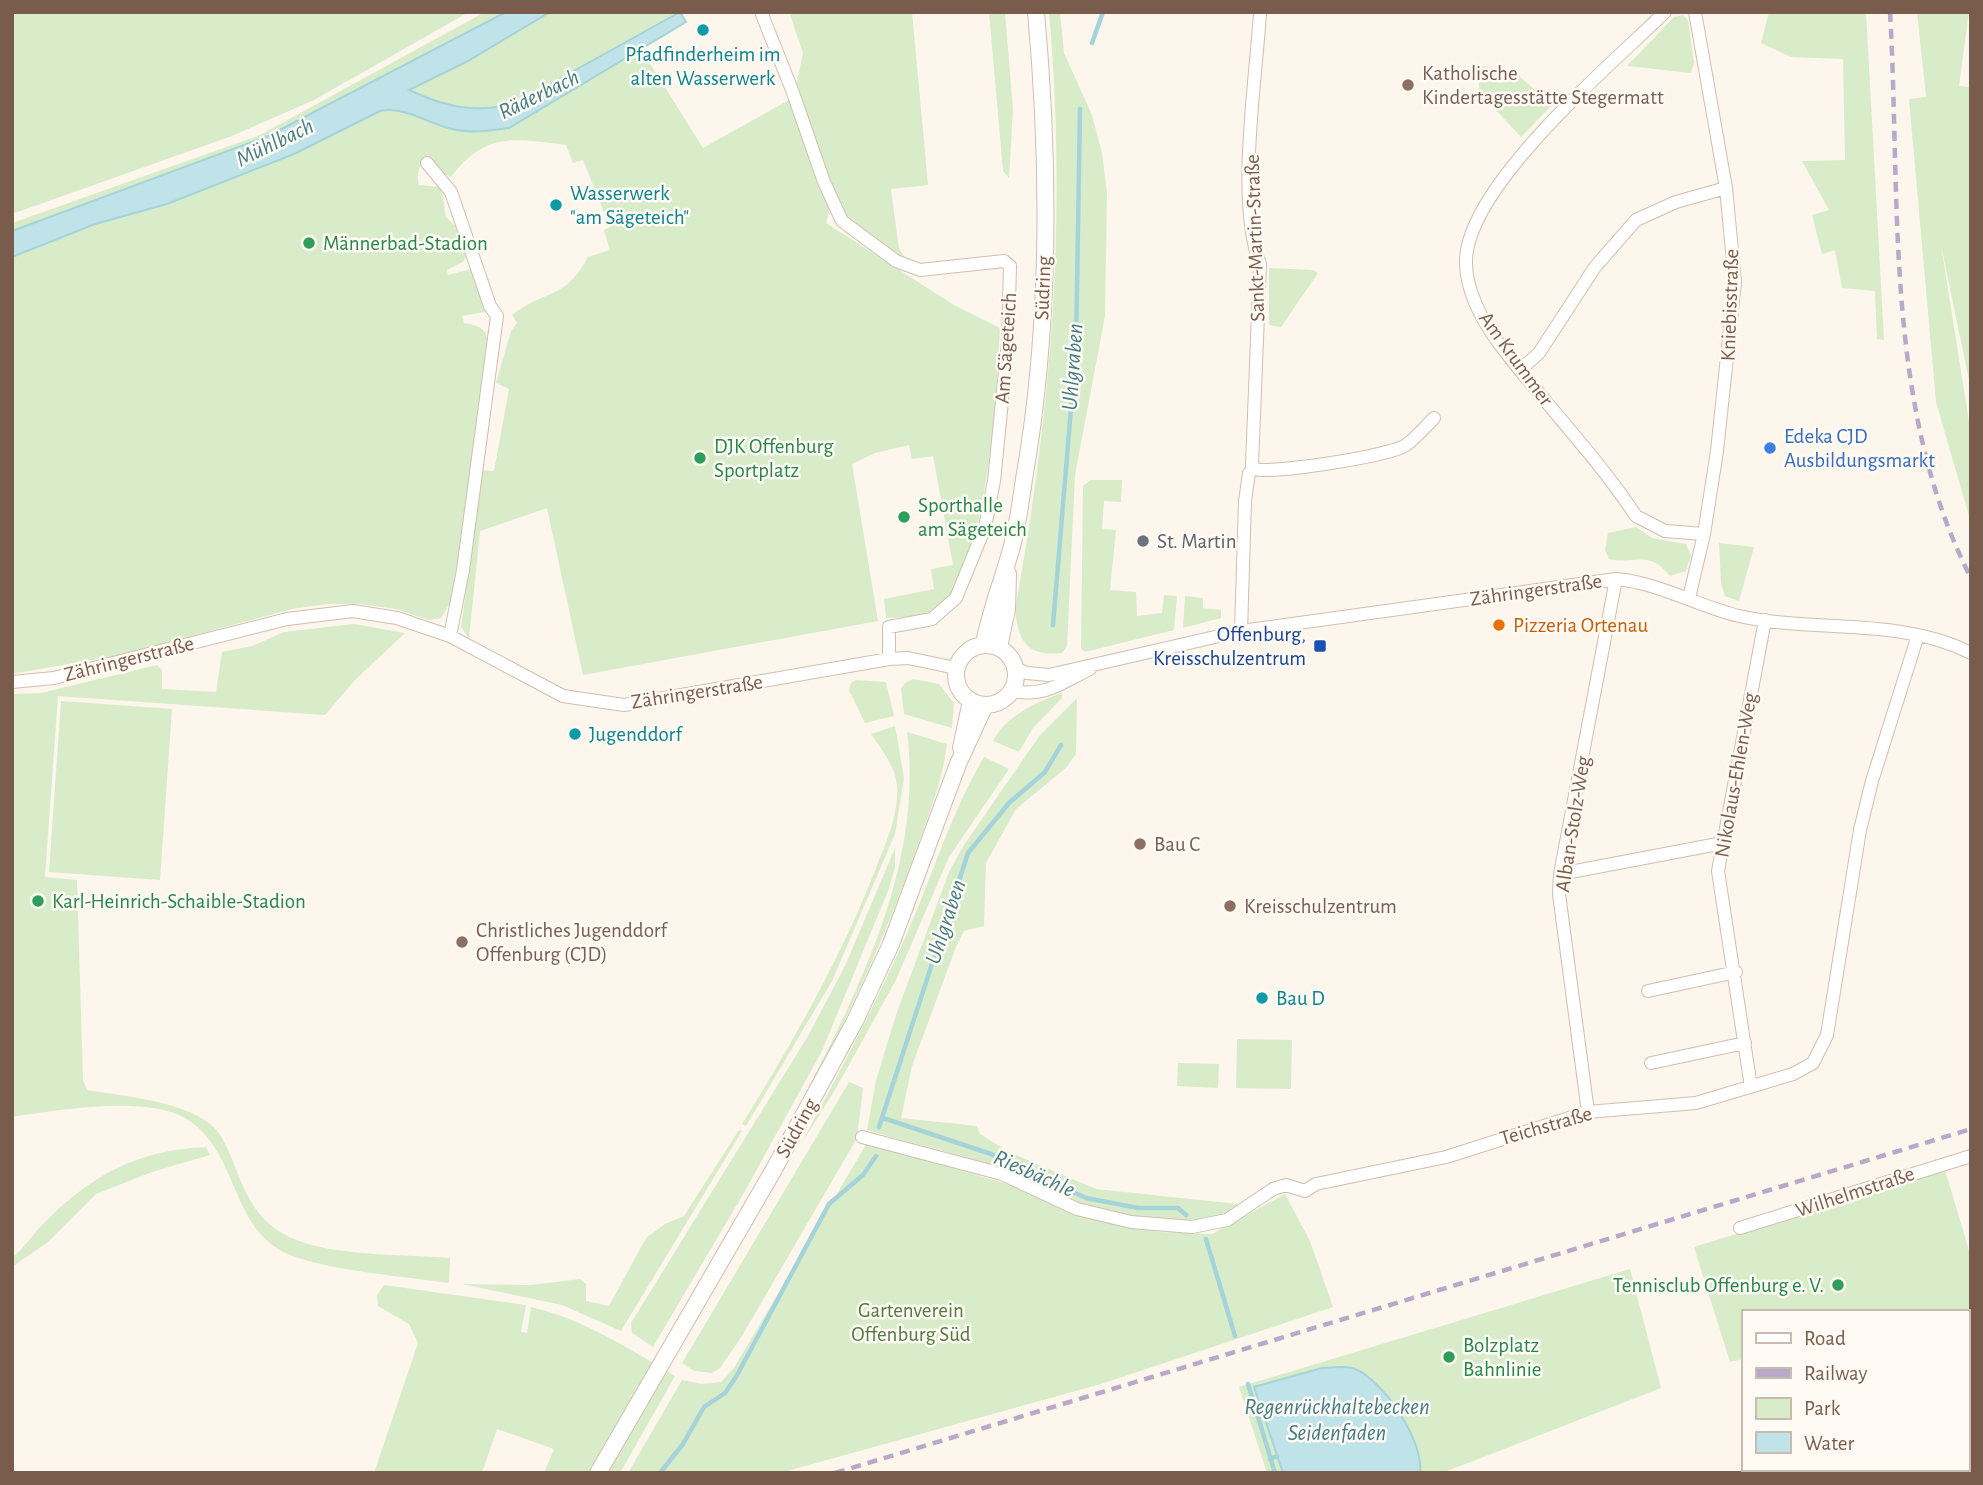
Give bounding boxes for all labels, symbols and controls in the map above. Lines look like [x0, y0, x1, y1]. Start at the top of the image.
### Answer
marker: Pfadfinderheim im alten Wasserwerk [695, 22, 711, 38]
place label: Pfadfinderheim im alten Wasserwerk [625, 44, 781, 89]
place label: Katholische Kindertagesstätte Stegermatt [1422, 63, 1664, 108]
water label: Räderbach [495, 66, 583, 124]
marker: Katholische Kindertagesstätte Stegermatt [1400, 77, 1416, 93]
water label: Mühlbach [233, 114, 317, 172]
street label: Sankt-Martin-Straße [1242, 154, 1268, 322]
place label: Wasserwerk "am Sägeteich" [570, 183, 689, 228]
marker: Wasserwerk "am Sägeteich" [548, 197, 564, 213]
place label: Männerbad-Stadion [323, 233, 488, 254]
marker: Männerbad-Stadion [301, 235, 317, 251]
street label: Kniebisstraße [1718, 248, 1742, 362]
street label: Südring [1031, 255, 1055, 321]
street label: Am Sägeteich [992, 292, 1020, 404]
street label: Am Krummer [1475, 308, 1557, 410]
water label: Uhlgraben [1058, 323, 1088, 411]
place label: Edeka CJD Ausbildungsmarkt [1784, 426, 1935, 471]
place label: DJK Offenburg Sportplatz [714, 436, 834, 481]
marker: Edeka CJD Ausbildungsmarkt [1762, 440, 1778, 456]
marker: DJK Offenburg Sportplatz [692, 450, 708, 466]
place label: Sporthalle am Sägeteich [918, 495, 1027, 540]
marker: Sporthalle am Sägeteich [896, 509, 912, 525]
place label: St. Martin [1157, 531, 1237, 552]
marker: St. Martin [1135, 533, 1151, 549]
street label: Zähringerstraße [1469, 570, 1603, 610]
place label: Pizzeria Ortenau [1513, 615, 1648, 636]
marker: Pizzeria Ortenau [1491, 617, 1507, 633]
place label: Offenburg, Kreisschulzentrum [1153, 624, 1306, 669]
street label: Zähringerstraße [62, 633, 196, 685]
marker: Offenburg, Kreisschulzentrum [1312, 638, 1328, 654]
street label: Zähringerstraße [630, 671, 764, 713]
street label: Nikolaus-Ehlen-Weg [1711, 690, 1761, 859]
place label: Jugenddorf [589, 724, 683, 745]
marker: Jugenddorf [567, 726, 583, 742]
street label: Alban-Stolz-Weg [1552, 754, 1594, 894]
place label: Bau C [1154, 834, 1200, 855]
marker: Bau C [1132, 836, 1148, 852]
water label: Uhlgraben [922, 877, 970, 967]
place label: Karl-Heinrich-Schaible-Stadion [52, 891, 306, 912]
marker: Karl-Heinrich-Schaible-Stadion [30, 893, 46, 909]
place label: Kreisschulzentrum [1244, 896, 1397, 917]
marker: Kreisschulzentrum [1222, 898, 1238, 914]
place label: Christliches Jugenddorf Offenburg (CJD) [476, 920, 669, 965]
marker: Christliches Jugenddorf Offenburg (CJD) [454, 934, 470, 950]
place label: Bau D [1276, 988, 1325, 1009]
marker: Bau D [1254, 990, 1270, 1006]
street label: Südring [772, 1094, 822, 1161]
street label: Teichstraße [1498, 1103, 1594, 1149]
water label: Riesbächle [990, 1146, 1078, 1202]
street label: Wilhelmstraße [1793, 1163, 1917, 1221]
place label: Tennisclub Offenburg e. V. [1613, 1275, 1824, 1296]
marker: Tennisclub Offenburg e. V. [1830, 1277, 1846, 1293]
park label: Gartenverein Offenburg Süd [851, 1300, 971, 1345]
legend [1742, 1310, 1969, 1471]
text: Road [1804, 1328, 1846, 1349]
place label: Bolzplatz Bahnlinie [1463, 1335, 1541, 1380]
marker: Bolzplatz Bahnlinie [1441, 1349, 1457, 1365]
text: Railway [1804, 1363, 1867, 1384]
water label: Regenrückhaltebecken Seidenfaden [1244, 1396, 1430, 1445]
text: Park [1804, 1398, 1841, 1419]
text: Water [1804, 1433, 1854, 1454]

